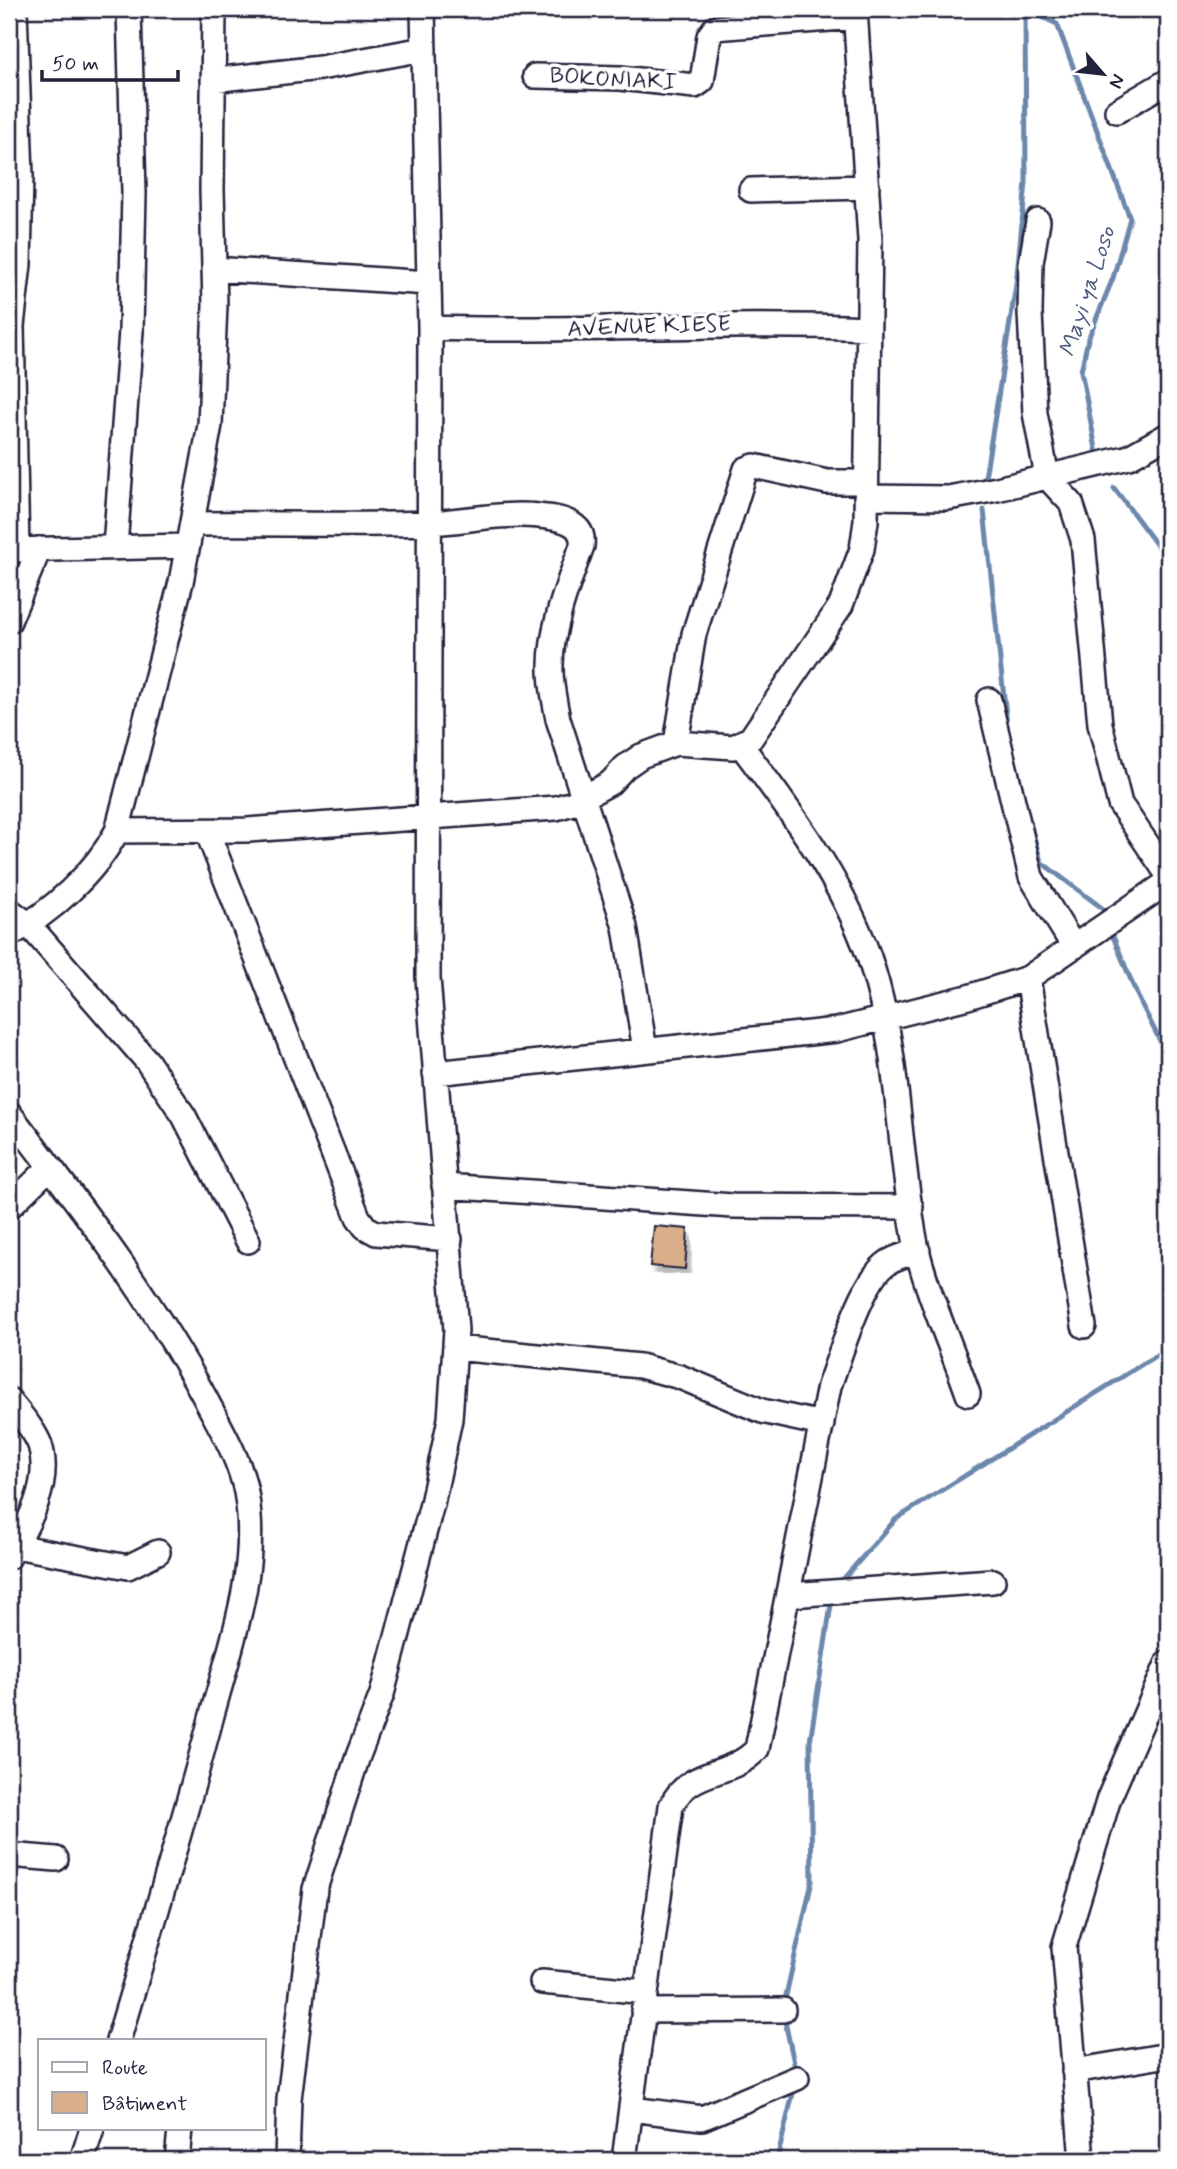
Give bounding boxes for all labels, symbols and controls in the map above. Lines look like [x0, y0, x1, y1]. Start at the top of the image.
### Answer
scale bar [42, 38, 178, 82]
north arrow [1068, 38, 1138, 108]
text: 50 m [52, 50, 99, 78]
street label: BOKONIAKI [549, 62, 677, 98]
text: N [1103, 70, 1131, 93]
water label: Mayi ya Loso [1052, 222, 1124, 361]
street label: AVENUE KIESE [567, 309, 731, 345]
legend [38, 2039, 266, 2130]
text: Route [102, 2054, 148, 2082]
text: Bâtiment [102, 2090, 187, 2118]

